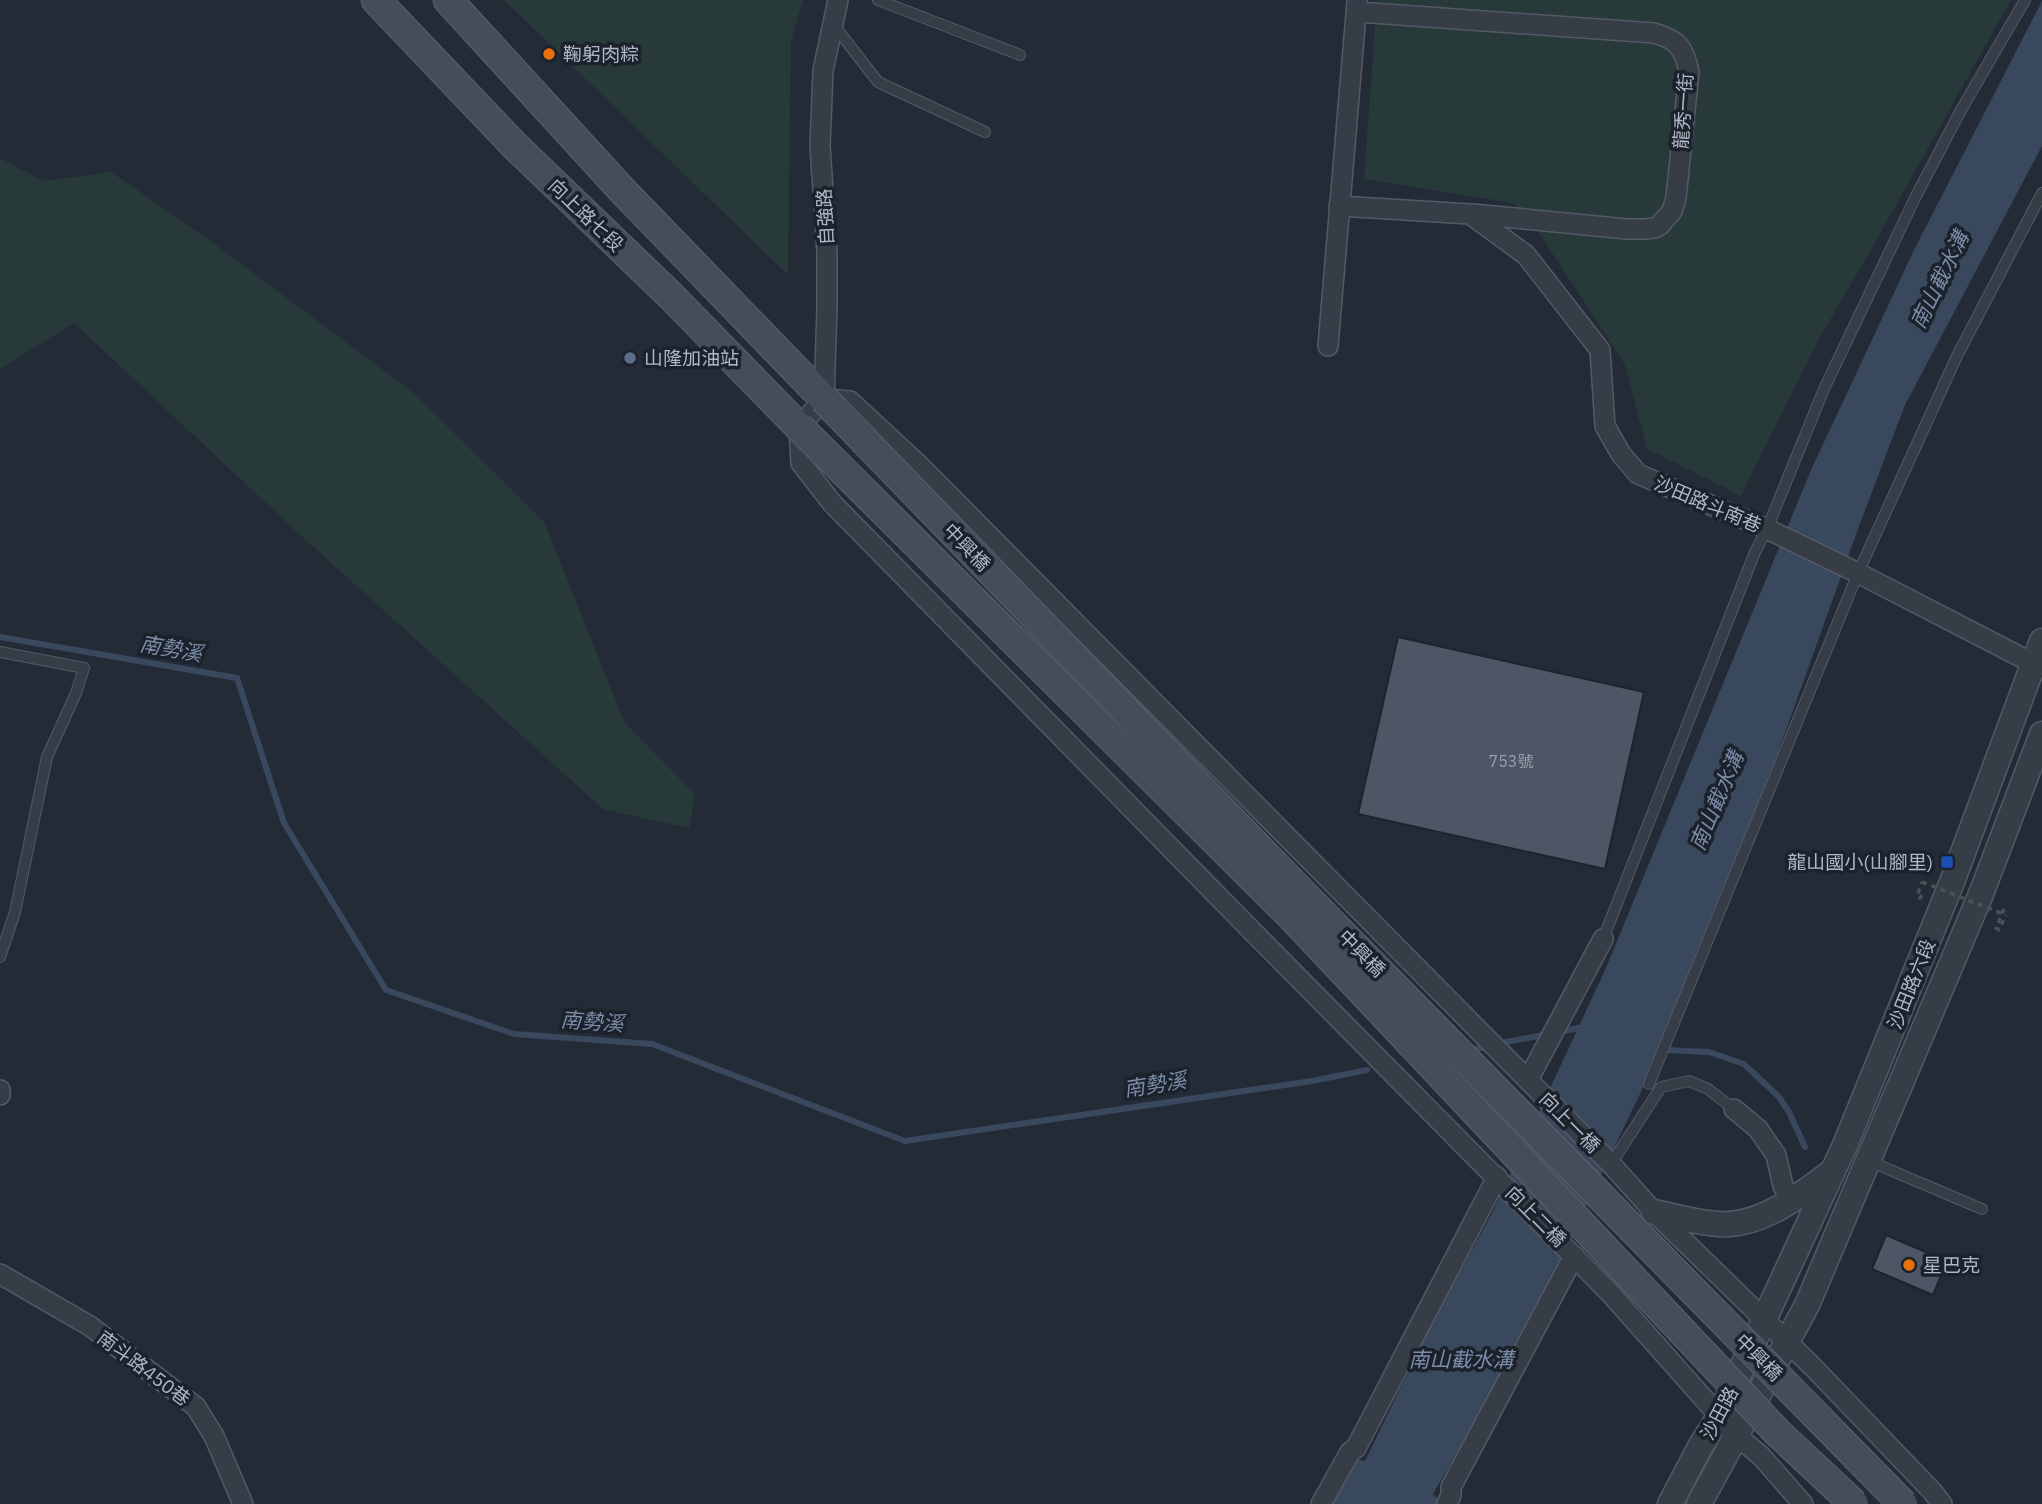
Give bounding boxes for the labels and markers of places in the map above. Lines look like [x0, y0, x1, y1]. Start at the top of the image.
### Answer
place label: 鞠躬肉粽 [563, 42, 639, 66]
marker: 鞠躬肉粽 [541, 46, 557, 62]
place label: 山隆加油站 [644, 346, 739, 370]
marker: 山隆加油站 [622, 350, 638, 366]
place label: 龍山國小(山腳里) [1787, 850, 1933, 874]
marker: 龍山國小(山腳里) [1939, 854, 1955, 870]
place label: 星巴克 [1923, 1253, 1980, 1277]
marker: 星巴克 [1901, 1257, 1917, 1273]

